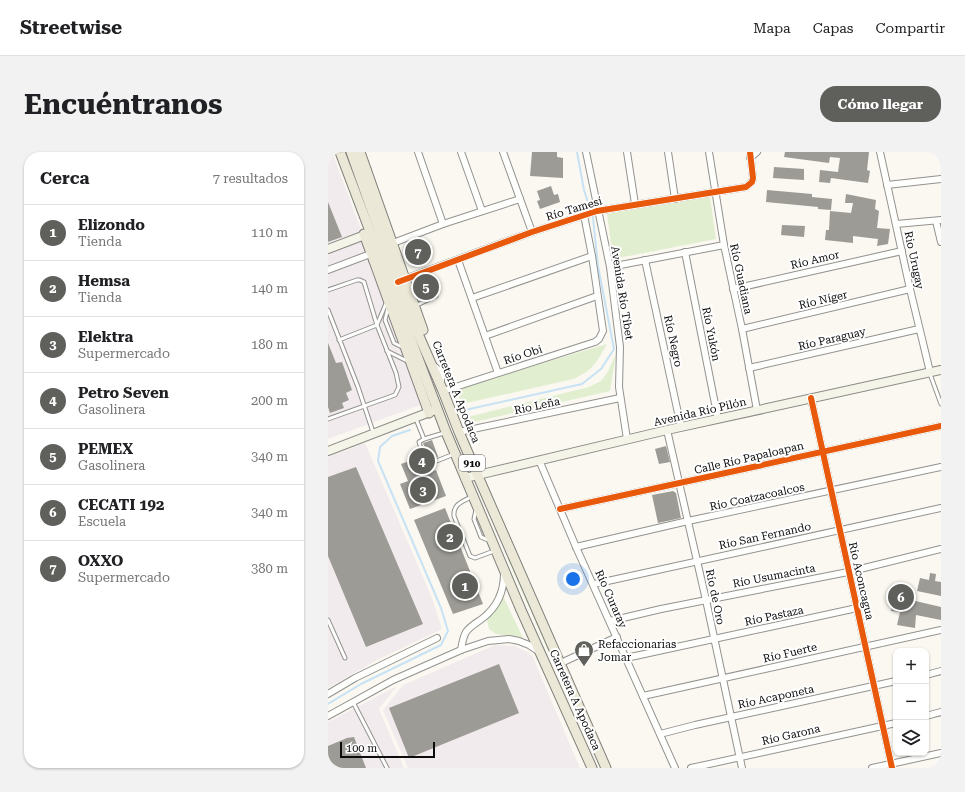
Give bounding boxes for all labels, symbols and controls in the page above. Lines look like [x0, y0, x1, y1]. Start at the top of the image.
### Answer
text: Streetwise [20, 16, 122, 39]
text: Mapa [753, 20, 791, 36]
text: Capas [813, 20, 854, 36]
text: Compartir [876, 20, 945, 36]
button: Cómo llegar [820, 86, 941, 122]
text: Encuéntranos [24, 88, 222, 121]
text: Cerca [40, 168, 90, 188]
text: 7 resultados [213, 171, 288, 186]
street label: Río Tamesí [544, 194, 604, 224]
text: Elizondo [78, 216, 145, 234]
text: 1 [49, 225, 57, 240]
text: 110 m [251, 225, 288, 240]
street label: Rio Urugay [902, 230, 927, 291]
text: Tienda [78, 234, 122, 249]
pin: 7 [405, 237, 431, 267]
street label: Río Guadiana [727, 243, 755, 316]
street label: Avenida Río Tíbet [608, 245, 636, 341]
street label: Río Amor [789, 248, 841, 272]
text: Hemsa [78, 272, 130, 290]
pin: 5 [413, 272, 439, 302]
text: 2 [49, 281, 57, 296]
text: 140 m [251, 281, 288, 296]
street label: Río Níger [797, 288, 849, 312]
text: Tienda [78, 290, 122, 305]
street label: Río Yukón [699, 306, 723, 362]
street label: Río Negro [661, 314, 685, 368]
street label: Río Paraguay [797, 325, 868, 353]
text: Elektra [78, 328, 133, 346]
text: 3 [49, 337, 57, 352]
text: 180 m [251, 337, 288, 352]
street label: Carretera A Apodaca [430, 339, 482, 445]
street label: Río Obi [502, 342, 545, 367]
text: Supermercado [78, 346, 170, 361]
text: Petro Seven [78, 384, 169, 402]
text: 4 [49, 393, 57, 408]
text: 200 m [251, 393, 288, 408]
street label: Rio Leña [513, 395, 561, 417]
street label: Avenida Río Pilón [652, 395, 748, 429]
text: Gasolinera [78, 402, 145, 417]
street label: Calle Río Papaloapan [693, 439, 805, 477]
text: PEMEX [78, 440, 133, 458]
pin: 4 [409, 446, 435, 476]
text: 5 [49, 449, 57, 464]
text: 340 m [251, 449, 288, 464]
road number: 910 [459, 455, 485, 471]
text: Gasolinera [78, 458, 145, 473]
pin: 3 [410, 475, 436, 505]
street label: Río Coatzacoalcos [708, 481, 806, 513]
text: CECATI 192 [78, 496, 164, 514]
text: 6 [49, 505, 57, 520]
text: 340 m [251, 505, 288, 520]
text: Escuela [78, 514, 126, 529]
street label: Río San Fernando [718, 520, 813, 552]
pin: 2 [437, 522, 463, 552]
street label: Río Aconcagua [846, 541, 876, 621]
text: OXXO [78, 552, 123, 570]
text: 7 [49, 561, 57, 576]
text: 380 m [251, 561, 288, 576]
street label: Río Usumacinta [732, 562, 817, 590]
street label: Río Curaray [592, 568, 630, 631]
street label: Río de Oro [703, 568, 727, 626]
your location [563, 569, 583, 589]
text: Supermercado [78, 570, 170, 585]
pin: 1 [452, 571, 478, 601]
pin: 6 [888, 582, 914, 612]
street label: Río Pastaza [743, 603, 805, 629]
place label: Refaccionarias Jomar [598, 638, 676, 664]
shop icon: Refaccionarias Jomar [573, 639, 595, 667]
street label: Río Fuerte [762, 640, 818, 666]
street label: Carretera A Apodaca [547, 648, 603, 752]
map controls [893, 648, 929, 756]
button: + [893, 648, 929, 684]
street label: Río Acaponeta [737, 683, 815, 711]
button: − [893, 684, 929, 720]
button: layers [893, 720, 929, 756]
street label: Río Garona [760, 722, 822, 748]
scale bar [340, 740, 435, 759]
text: 100 m [346, 742, 377, 755]

